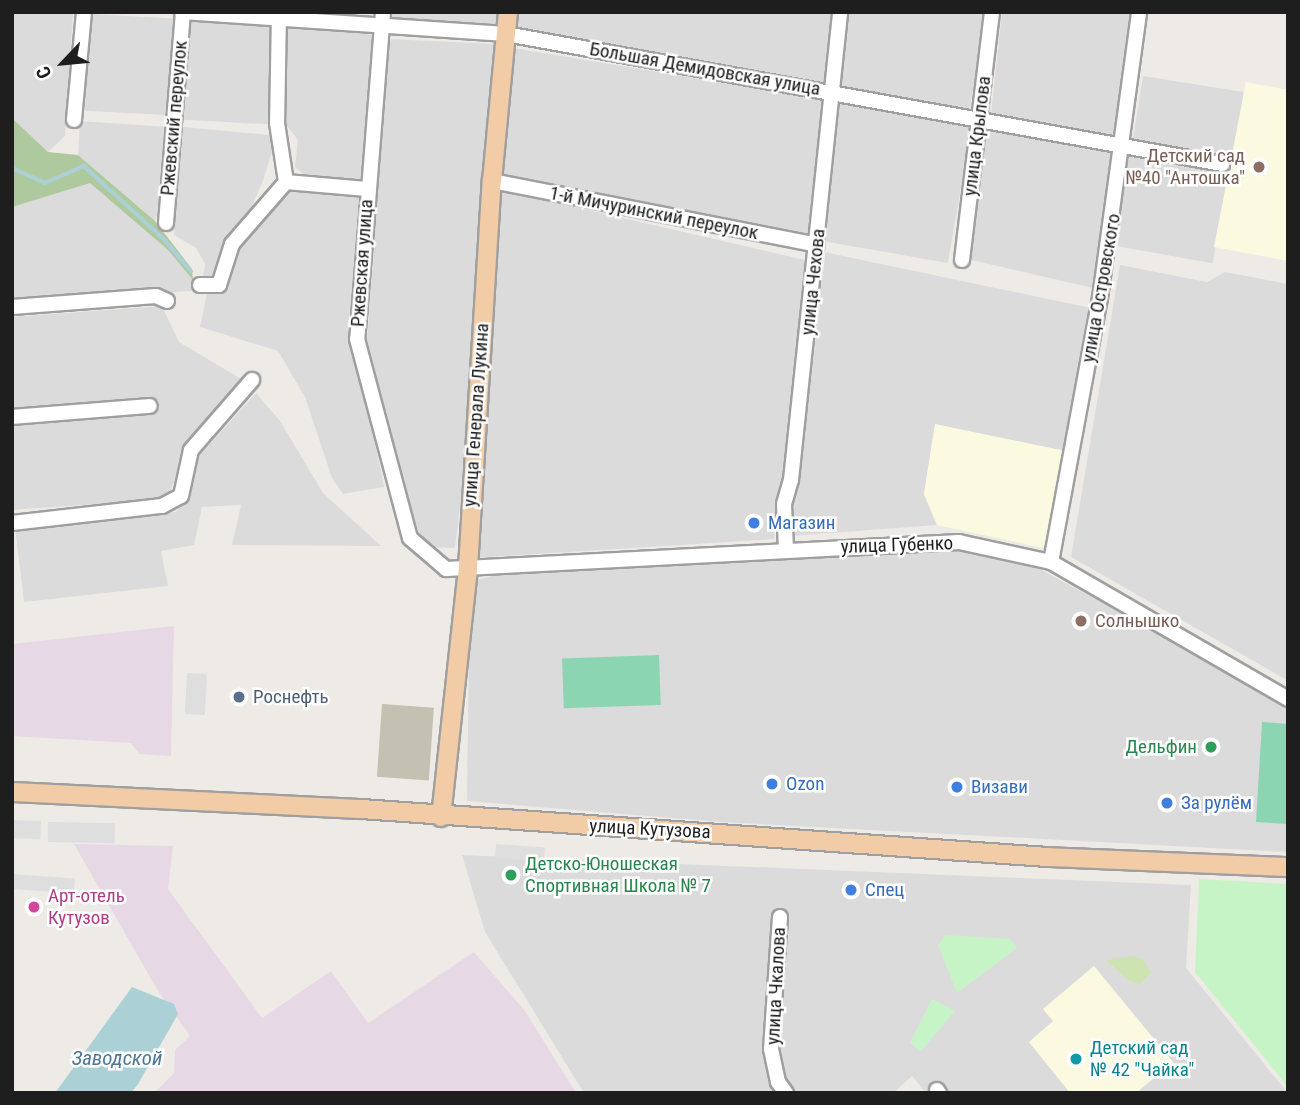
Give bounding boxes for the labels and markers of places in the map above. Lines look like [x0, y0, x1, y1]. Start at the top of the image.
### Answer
place label: Детский сад №40 "Антошка" [1125, 145, 1245, 189]
marker: Детский сад №40 "Антошка" [1251, 159, 1267, 175]
place label: Магазин [768, 512, 835, 534]
marker: Магазин [746, 515, 762, 531]
place label: Солнышко [1095, 610, 1179, 632]
marker: Солнышко [1073, 613, 1089, 629]
place label: Роснефть [253, 686, 329, 708]
marker: Роснефть [231, 689, 247, 705]
place label: Дельфин [1125, 736, 1197, 758]
marker: Дельфин [1203, 739, 1219, 755]
place label: Ozon [786, 773, 824, 795]
marker: Ozon [764, 776, 780, 792]
place label: Визави [971, 776, 1028, 798]
marker: Визави [949, 779, 965, 795]
place label: За рулём [1181, 792, 1252, 814]
marker: За рулём [1159, 795, 1175, 811]
place label: Детско-Юношеская Спортивная Школа № 7 [525, 853, 711, 897]
marker: Детско-Юношеская Спортивная Школа № 7 [503, 867, 519, 883]
place label: Спец [865, 879, 904, 901]
marker: Спец [843, 882, 859, 898]
place label: Арт-отель Кутузов [48, 885, 125, 929]
marker: Арт-отель Кутузов [26, 899, 42, 915]
place label: Детский сад № 42 "Чайка" [1090, 1037, 1194, 1081]
marker: Детский сад № 42 "Чайка" [1068, 1051, 1084, 1067]

